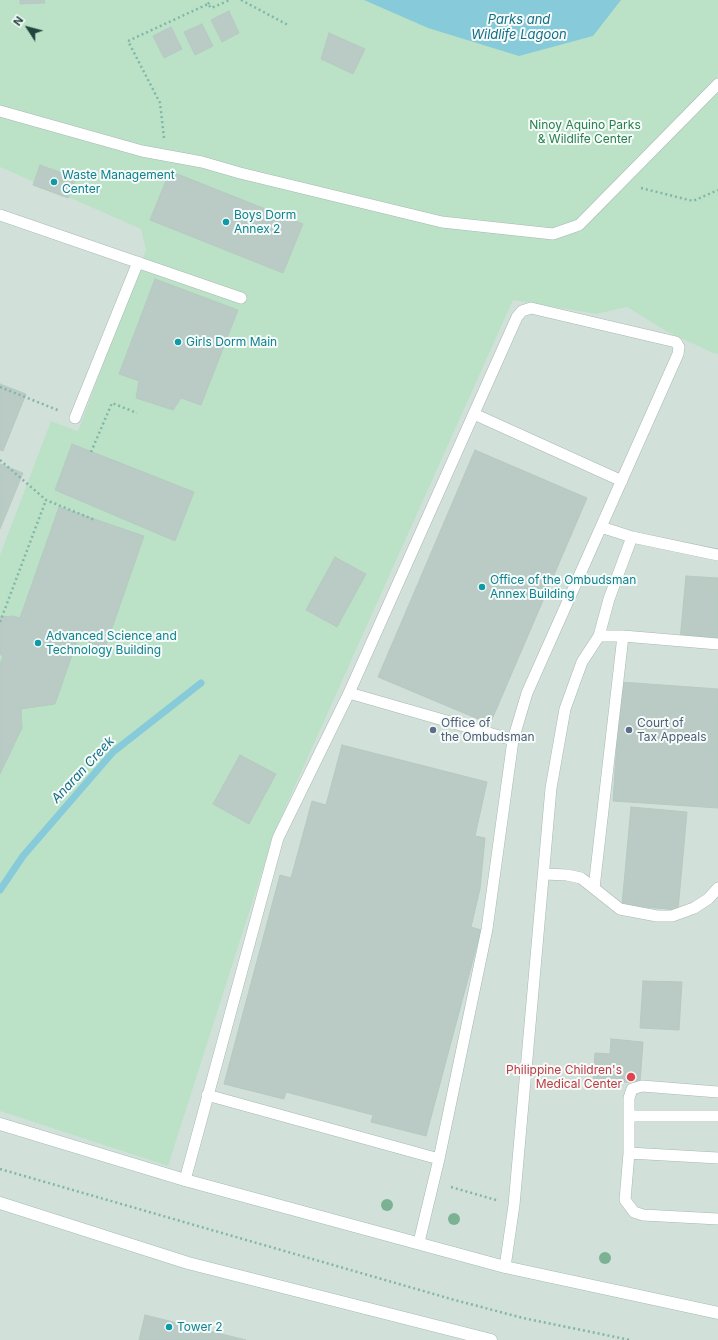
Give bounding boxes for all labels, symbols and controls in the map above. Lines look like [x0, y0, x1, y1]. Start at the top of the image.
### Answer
north arrow [8, 8, 48, 48]
water label: Parks and Wildlife Lagoon [471, 12, 567, 43]
text: N [10, 13, 26, 28]
park label: Ninoy Aquino Parks & Wildlife Center [529, 118, 641, 146]
place label: Waste Management Center [62, 168, 175, 196]
marker: Waste Management Center [49, 177, 59, 187]
place label: Boys Dorm Annex 2 [234, 208, 296, 236]
marker: Boys Dorm Annex 2 [221, 217, 231, 227]
place label: Girls Dorm Main [186, 335, 277, 349]
marker: Girls Dorm Main [173, 337, 183, 347]
place label: Office of the Ombudsman Annex Building [490, 573, 636, 601]
marker: Office of the Ombudsman Annex Building [477, 582, 487, 592]
place label: Advanced Science and Technology Building [46, 629, 177, 657]
marker: Advanced Science and Technology Building [33, 638, 43, 648]
place label: Office of the Ombudsman [441, 716, 535, 744]
place label: Court of Tax Appeals [637, 716, 707, 744]
marker: Office of the Ombudsman [428, 725, 438, 735]
marker: Court of Tax Appeals [624, 725, 634, 735]
water label: Anaran Creek [48, 734, 118, 806]
place label: Philippine Children's Medical Center [506, 1063, 622, 1091]
marker: Philippine Children's Medical Center [625, 1071, 637, 1083]
place label: Tower 2 [177, 1320, 223, 1334]
marker: Tower 2 [164, 1322, 174, 1332]

